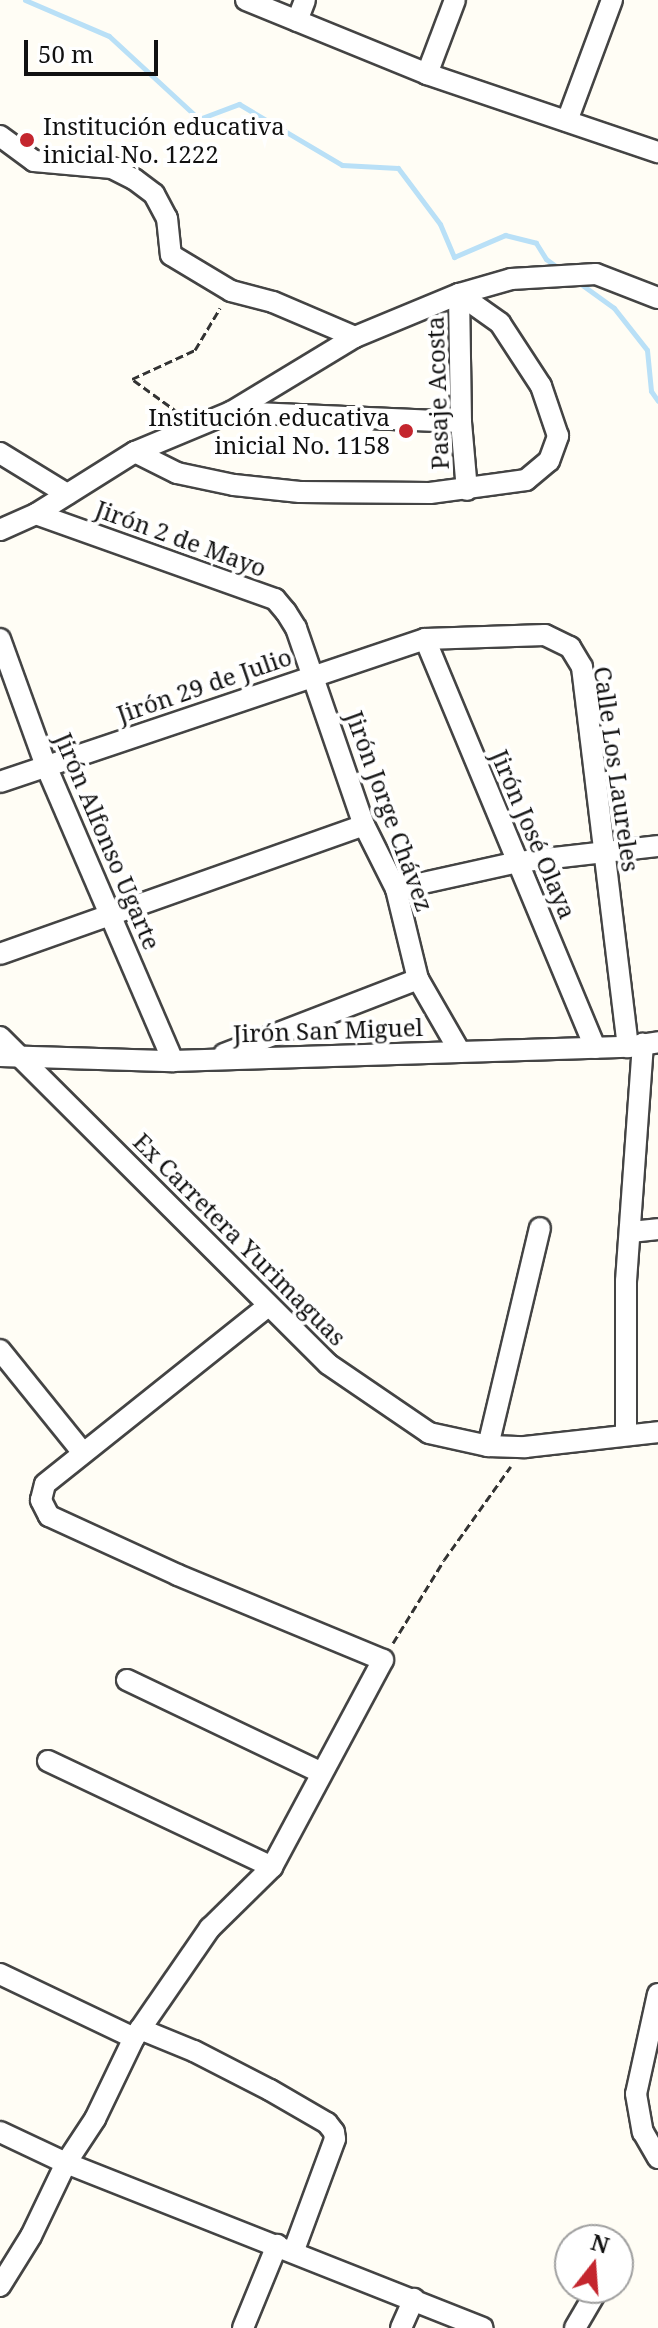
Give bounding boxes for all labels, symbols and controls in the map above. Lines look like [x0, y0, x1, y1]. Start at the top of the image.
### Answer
scale bar [28, 24, 162, 74]
text: 50 m [38, 37, 94, 70]
place label: Institución educativa inicial No. 1222 [43, 112, 285, 168]
marker: Institución educativa inicial No. 1222 [18, 131, 36, 149]
street label: Pasaje Acosta [420, 316, 454, 470]
place label: Institución educativa inicial No. 1158 [148, 403, 390, 459]
marker: Institución educativa inicial No. 1158 [397, 422, 415, 440]
street label: Jirón 2 de Mayo [92, 494, 270, 582]
street label: Jirón 29 de Julio [113, 642, 295, 728]
street label: Calle Los Laureles [588, 664, 646, 874]
street label: Jirón Jorge Chávez [340, 707, 440, 915]
street label: Jirón Alfonso Ugarte [49, 728, 167, 954]
street label: Jirón José Olaya [485, 745, 583, 923]
street label: Jirón San Miguel [233, 1012, 423, 1048]
street label: Ex Carretera Yurimaguas [128, 1127, 352, 1351]
north arrow [554, 2224, 634, 2304]
text: N [588, 2226, 613, 2260]

